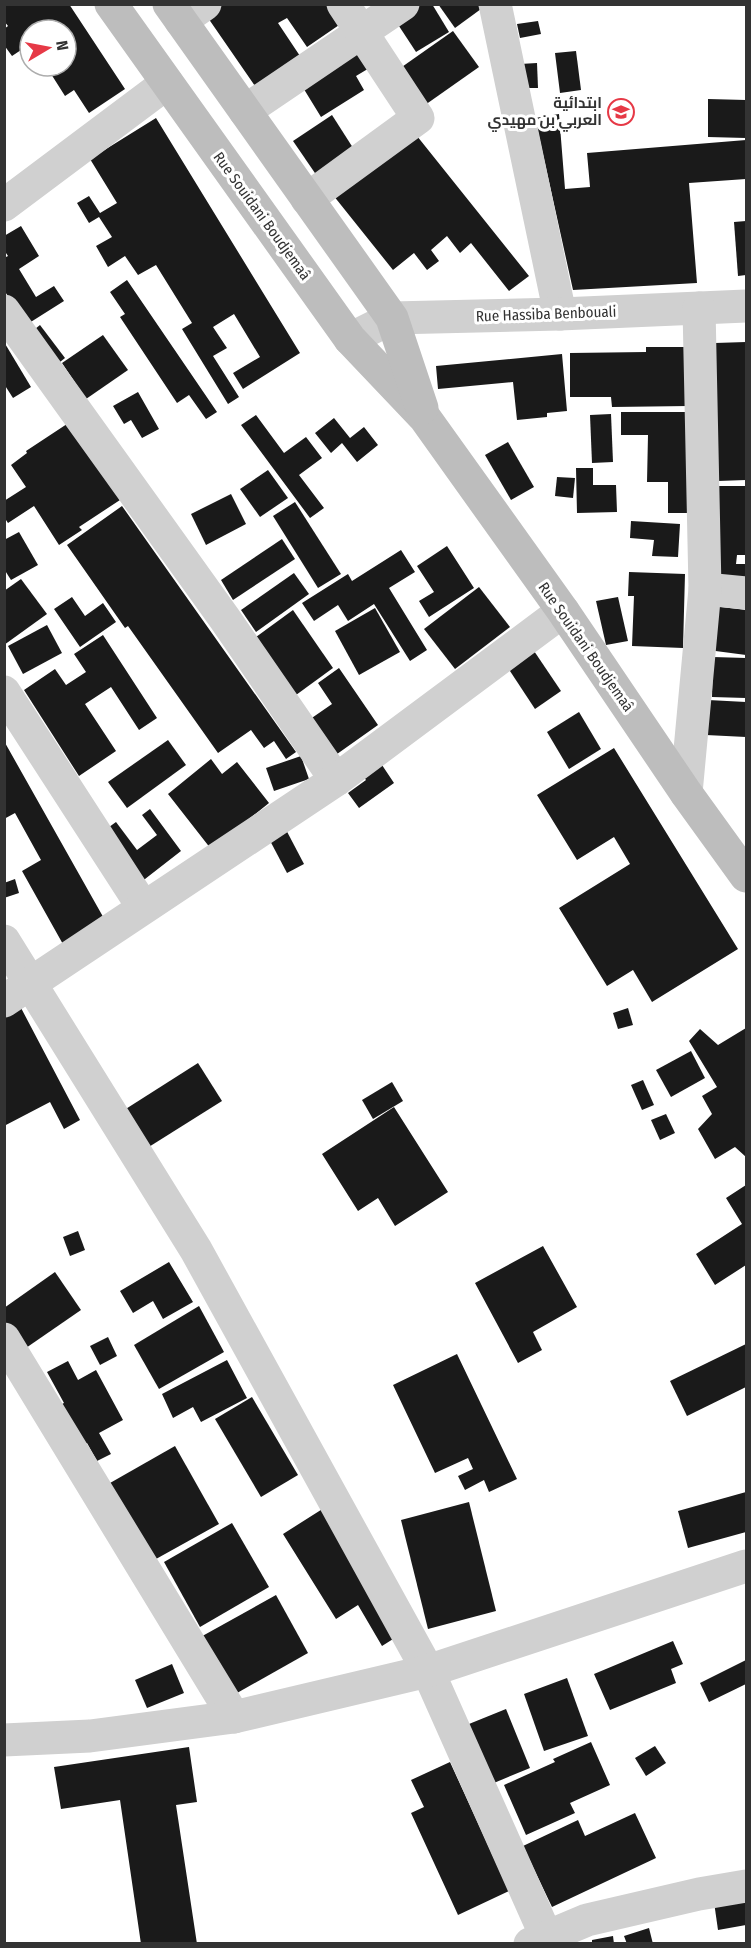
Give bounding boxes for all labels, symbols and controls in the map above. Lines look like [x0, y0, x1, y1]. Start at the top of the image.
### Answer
north arrow [18, 18, 78, 78]
text: N [52, 39, 72, 52]
place label: ابتدائية العربي بن مهيدي [488, 94, 602, 132]
school or university icon: ابتدائية العربي بن مهيدي [606, 97, 636, 127]
street label: Rue Souidani Boudjemaâ [210, 148, 314, 284]
street label: Rue Hassiba Benbouali [475, 303, 617, 325]
street label: Rue Souidani Boudjemaâ [535, 579, 637, 715]

